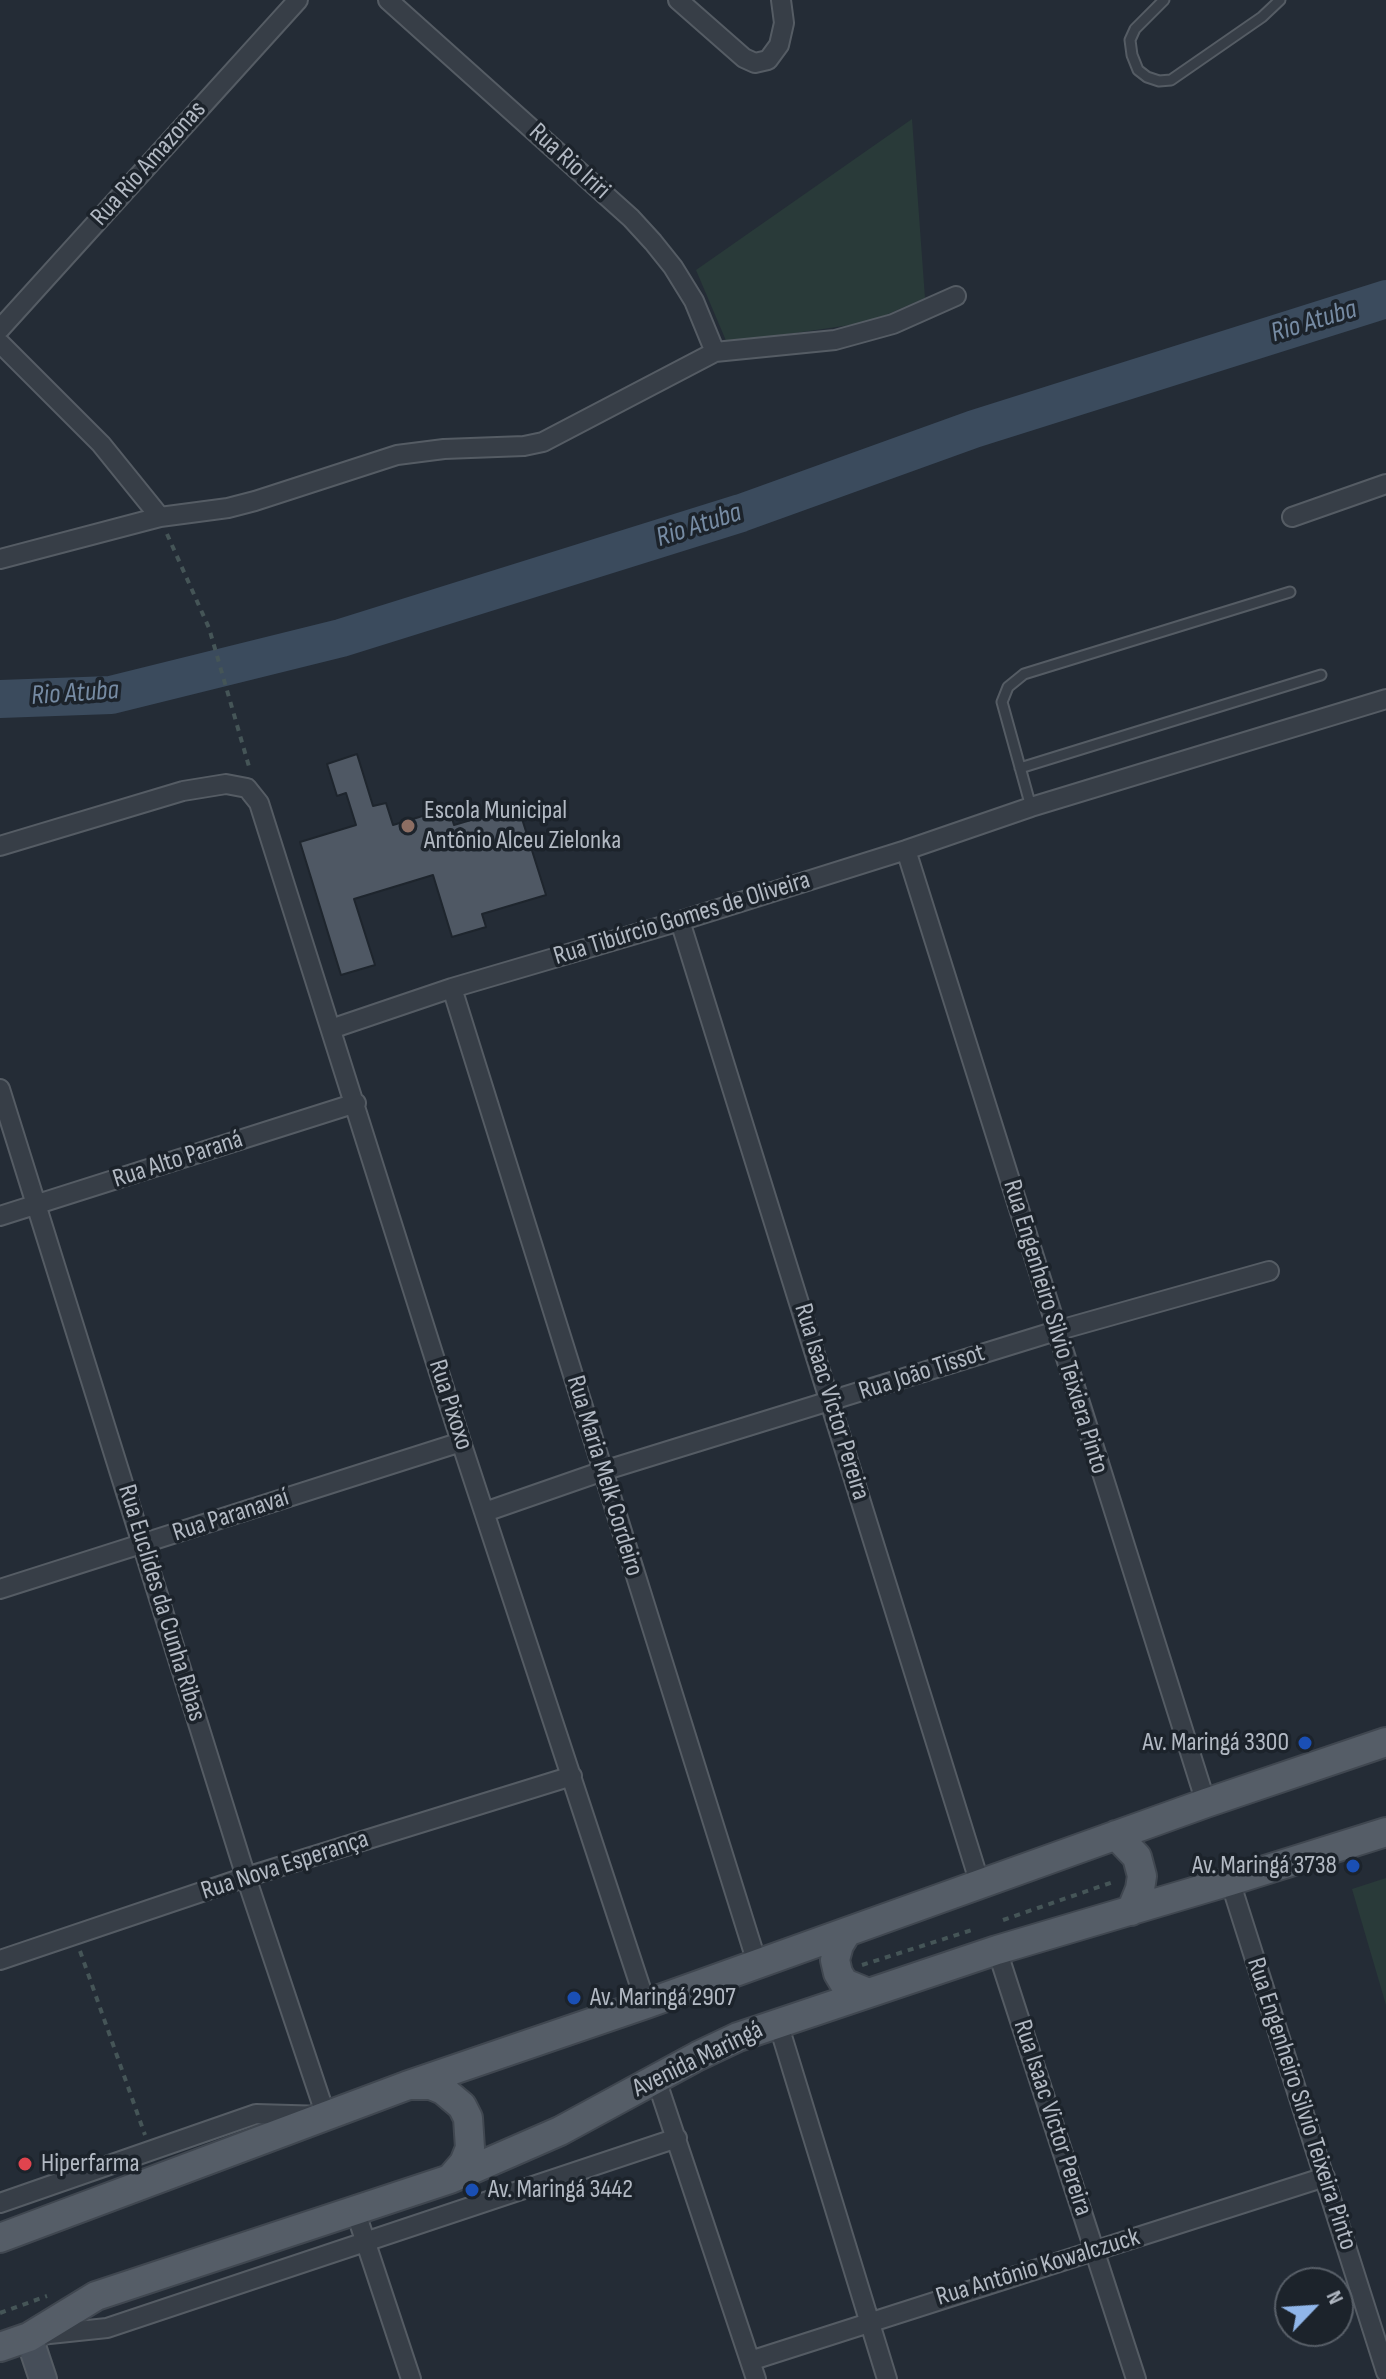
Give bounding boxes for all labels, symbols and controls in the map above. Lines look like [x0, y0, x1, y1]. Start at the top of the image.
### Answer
street label: Rua Rio Amazonas [85, 95, 213, 233]
street label: Rua Rio Iriri [522, 117, 616, 207]
water label: Rio Atuba [1267, 293, 1361, 351]
water label: Rio Atuba [652, 496, 746, 556]
water label: Rio Atuba [30, 674, 120, 714]
place label: Escola Municipal Antônio Alceu Zielonka [424, 795, 621, 856]
marker: Escola Municipal Antônio Alceu Zielonka [399, 817, 417, 835]
street label: Rua Tibúrcio Gomes de Oliveira [550, 865, 814, 973]
street label: Rua Alto Paraná [109, 1124, 247, 1196]
street label: Rua Engenheiro Silvio Teixiera Pinto [995, 1176, 1115, 1478]
street label: Rua Isaac Victor Pereira [786, 1300, 876, 1504]
street label: Rua João Tissot [855, 1338, 989, 1408]
street label: Rua Pixoxo [421, 1356, 479, 1454]
street label: Rua Maria Melk Cordeiro [559, 1372, 649, 1580]
street label: Rua Euclides da Cunha Ribas [110, 1481, 212, 1725]
street label: Rua Paranavaí [169, 1483, 293, 1549]
place label: Av. Maringá 3300 [1143, 1727, 1289, 1759]
marker: Av. Maringá 3300 [1296, 1734, 1314, 1752]
street label: Rua Nova Esperança [197, 1824, 373, 1908]
place label: Av. Maringá 3738 [1192, 1850, 1337, 1882]
marker: Av. Maringá 3738 [1344, 1857, 1362, 1875]
street label: Rua Engenheiro Silvio Teixeira Pinto [1239, 1954, 1363, 2254]
place label: Av. Maringá 2907 [590, 1982, 736, 2014]
marker: Av. Maringá 2907 [565, 1989, 583, 2007]
street label: Avenida Maringá [628, 2015, 768, 2105]
street label: Rua Isaac Victor Pereira [1006, 2016, 1098, 2220]
place label: Hiperfarma [41, 2148, 139, 2180]
marker: Hiperfarma [16, 2155, 34, 2173]
place label: Av. Maringá 3442 [488, 2174, 633, 2206]
marker: Av. Maringá 3442 [463, 2181, 481, 2199]
street label: Rua Antônio Kowalczuck [932, 2222, 1144, 2314]
north arrow [1274, 2267, 1354, 2347]
text: N [1320, 2286, 1349, 2309]

